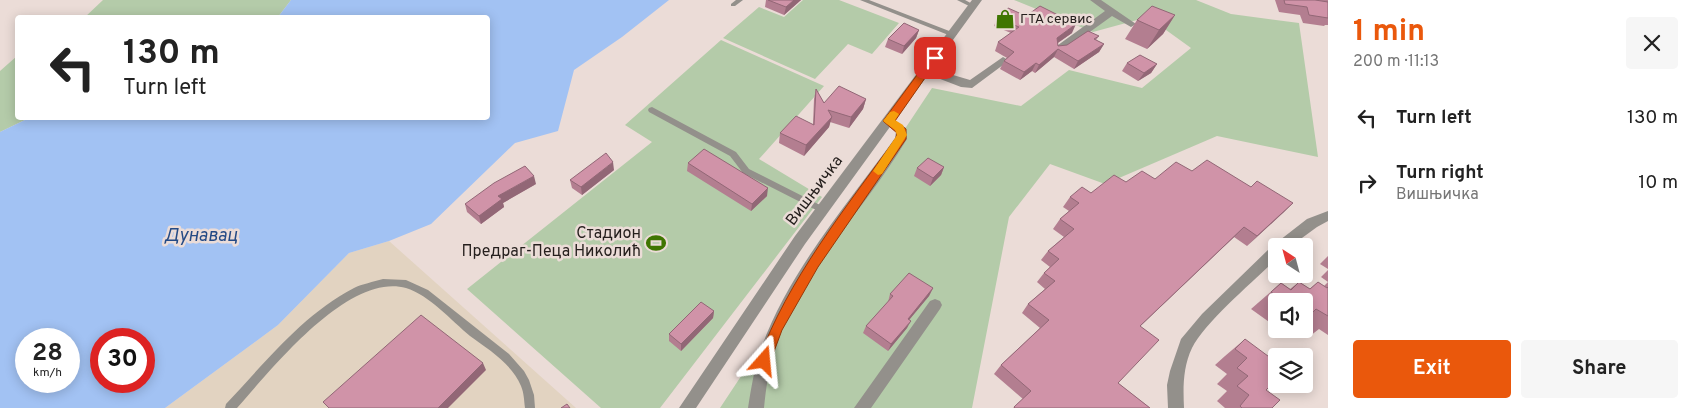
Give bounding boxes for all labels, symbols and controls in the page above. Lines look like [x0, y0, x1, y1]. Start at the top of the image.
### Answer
shop icon: ГТА сервис [994, 8, 1016, 30]
place label: ГТА сервис [1020, 11, 1093, 28]
text: 1 min [1353, 14, 1425, 51]
button: close [1626, 17, 1678, 69]
text: 130 m [123, 32, 220, 76]
icon: left [40, 35, 105, 100]
pin [914, 37, 956, 79]
icon: arrive [921, 44, 949, 72]
text: 200 m · 11:13 [1353, 52, 1439, 72]
text: Turn left [123, 75, 206, 102]
icon: left [1353, 104, 1381, 132]
text: Turn left [1396, 106, 1472, 130]
text: 130 m [1627, 106, 1678, 130]
street label: Вишњичка [782, 152, 848, 230]
text: Turn right [1396, 161, 1484, 185]
icon: right [1353, 169, 1381, 197]
text: 10 m [1638, 171, 1678, 195]
text: Вишњичка [1396, 185, 1479, 205]
place label: Стадион Предраг-Пеца Николић [462, 224, 641, 262]
water label: Дунавац [164, 225, 238, 248]
sports icon: Стадион Предраг-Пеца Николић [645, 232, 667, 254]
north arrow [1268, 238, 1312, 282]
map controls [1268, 238, 1313, 393]
button: sound [1268, 293, 1313, 338]
speed limit sign: 30 [90, 328, 155, 393]
position arrow [737, 334, 789, 386]
text: 28 [32, 338, 63, 370]
button: Exit [1353, 340, 1511, 398]
button: Share [1521, 340, 1678, 398]
button: layers [1268, 348, 1313, 393]
text: km/h [33, 365, 62, 381]

